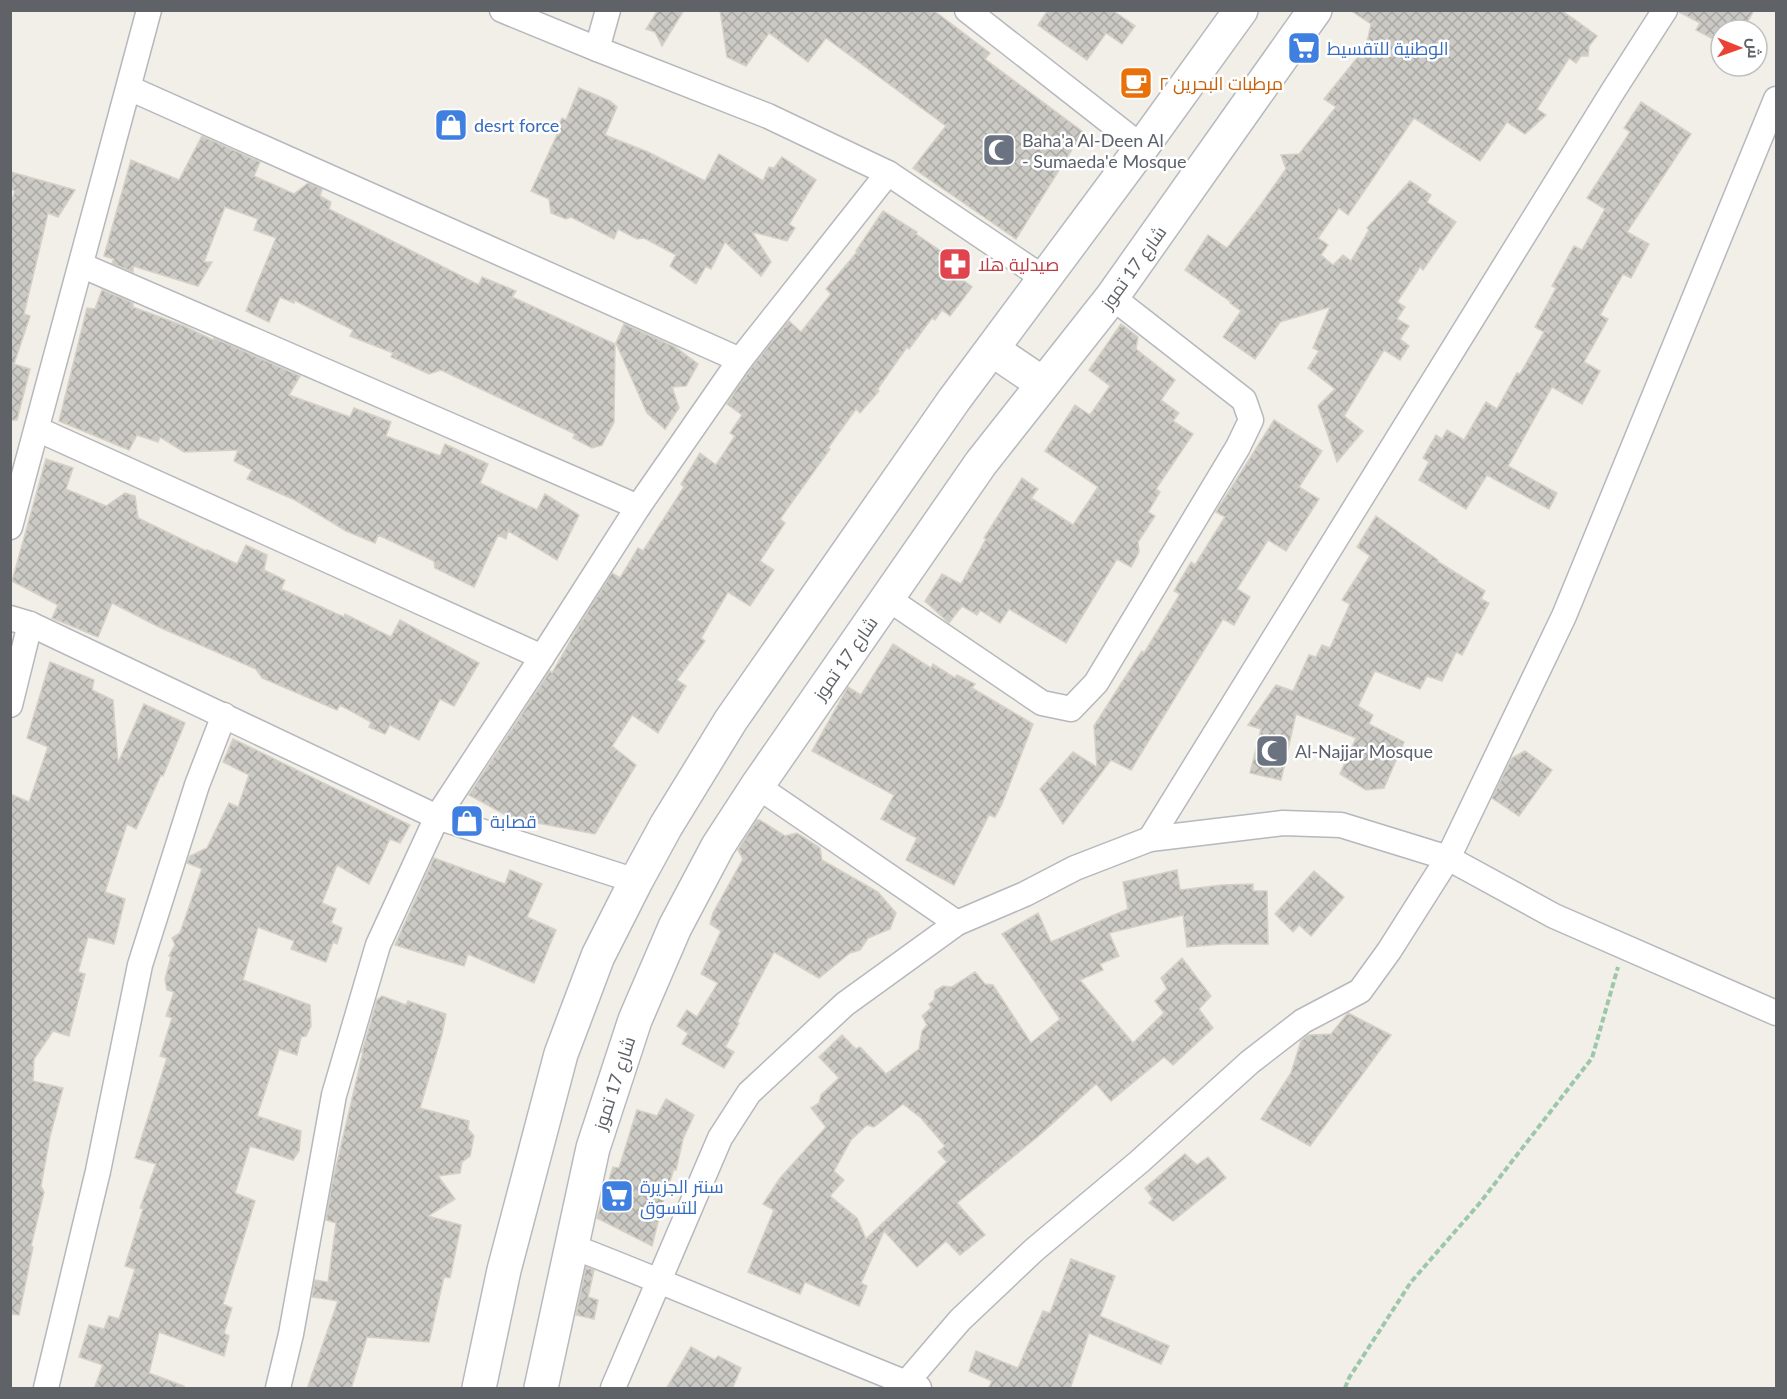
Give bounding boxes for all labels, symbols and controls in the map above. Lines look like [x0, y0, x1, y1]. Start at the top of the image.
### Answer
north arrow [1709, 18, 1769, 78]
supermarket icon: الوطنية للتقسيط [1286, 30, 1322, 66]
place label: الوطنية للتقسيط [1327, 37, 1449, 60]
text: ش [1744, 38, 1764, 59]
cafe icon: مرطبات البحرين ٢ [1118, 65, 1154, 101]
place label: مرطبات البحرين ٢ [1159, 72, 1283, 95]
shop icon: desrt force [433, 107, 469, 143]
place label: desrt force [474, 114, 559, 136]
place label: Baha'a Al-Deen Al - Sumaeda'e Mosque [1022, 129, 1186, 172]
mosque icon: Baha'a Al-Deen Al - Sumaeda'e Mosque [981, 132, 1017, 168]
street label: شارع 17 تموز [1095, 221, 1172, 315]
pharmacy icon: صيدلية هلا [937, 246, 973, 282]
place label: صيدلية هلا [978, 253, 1059, 275]
street label: شارع 17 تموز [808, 612, 883, 706]
mosque icon: Al-Najjar Mosque [1254, 733, 1290, 769]
place label: Al-Najjar Mosque [1295, 740, 1433, 762]
shop icon: قصابة [449, 803, 485, 839]
place label: قصابة [490, 810, 537, 832]
street label: شارع 17 تموز [588, 1033, 641, 1134]
place label: سنتر الجزيرة للتسوق [640, 1175, 724, 1220]
supermarket icon: سنتر الجزيرة للتسوق [599, 1178, 635, 1214]

